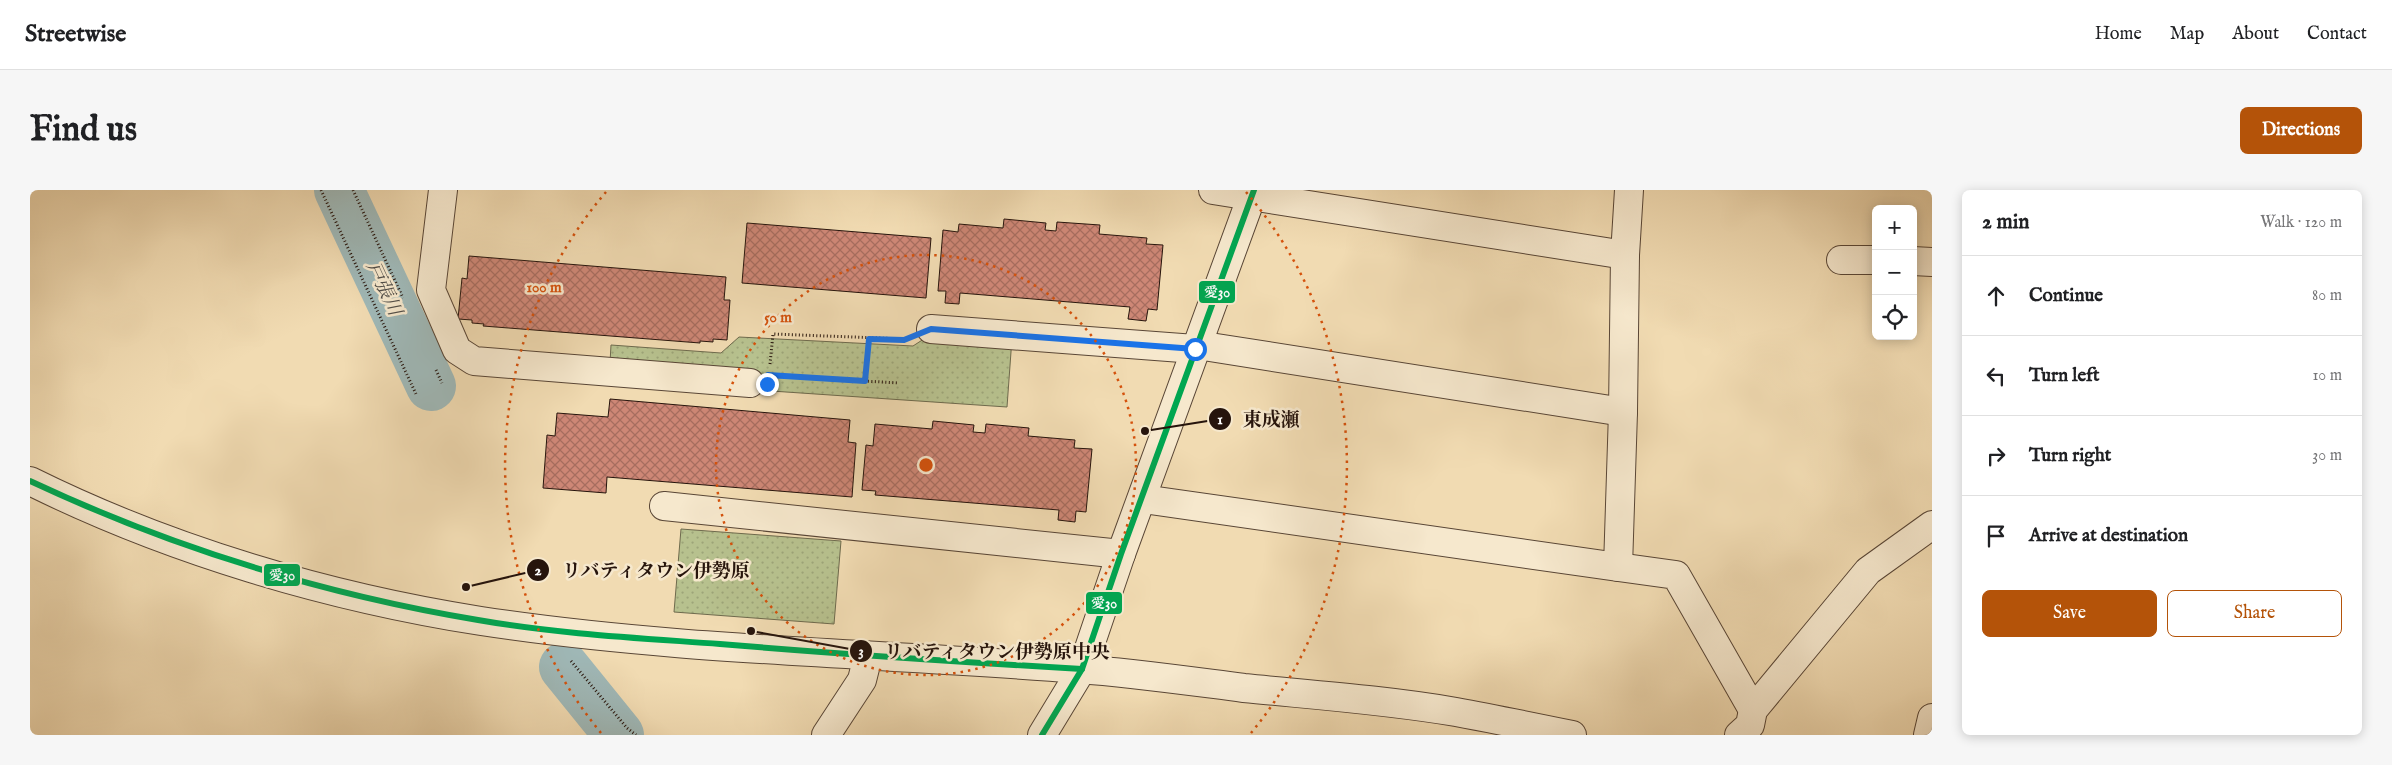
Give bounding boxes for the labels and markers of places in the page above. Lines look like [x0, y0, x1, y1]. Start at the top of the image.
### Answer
callout: 東成瀬 [1207, 402, 1309, 436]
centre of rings [917, 456, 935, 474]
callout: リバティタウン伊勢原 [526, 553, 761, 587]
callout: リバティタウン伊勢原中央 [848, 634, 1121, 668]

